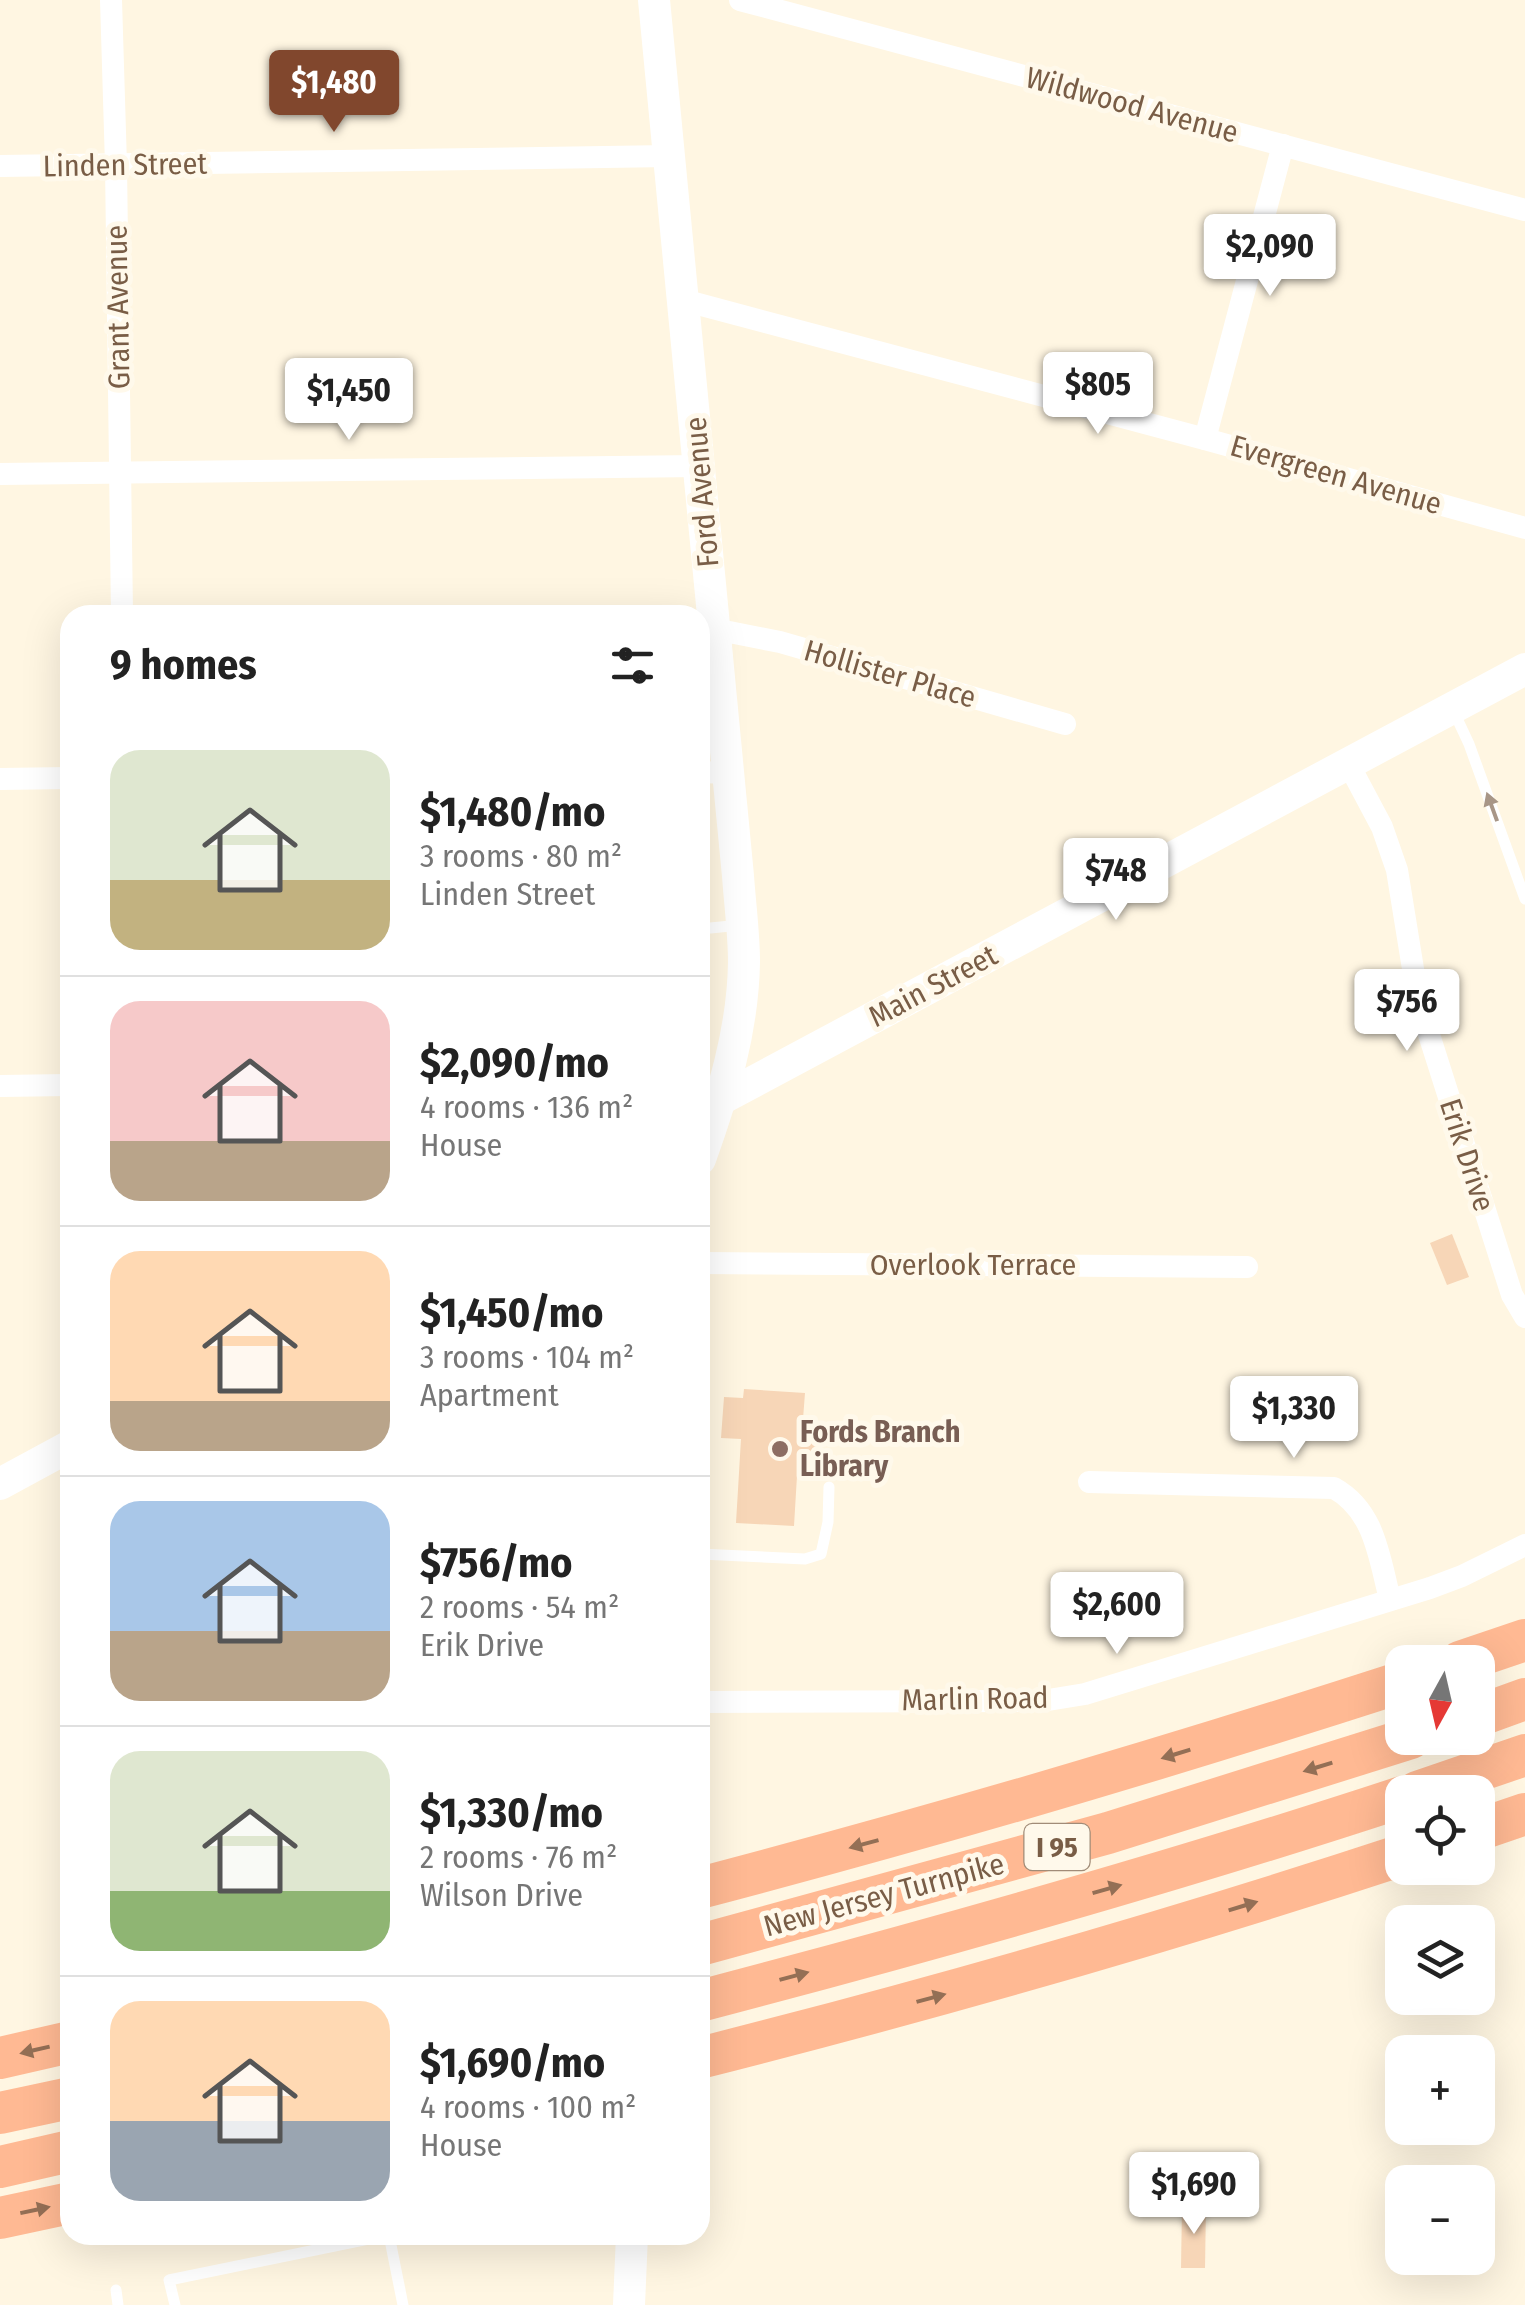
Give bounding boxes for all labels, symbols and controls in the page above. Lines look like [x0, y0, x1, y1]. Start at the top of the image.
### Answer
pin: $1,480 [253, 50, 415, 135]
street label: Wildwood Avenue [1022, 59, 1242, 151]
text: $1,480 [291, 63, 377, 101]
street label: Linden Street [43, 146, 208, 184]
pin: $2,090 [1189, 214, 1351, 299]
street label: Grant Avenue [99, 225, 137, 389]
text: $2,090 [1226, 227, 1314, 265]
pin: $805 [1039, 352, 1157, 437]
pin: $1,450 [268, 358, 430, 443]
text: $805 [1065, 365, 1131, 403]
text: $1,450 [307, 371, 391, 409]
street label: Ford Avenue [677, 415, 727, 569]
street label: Evergreen Avenue [1226, 428, 1446, 522]
street label: Hollister Place [800, 632, 980, 716]
icon: filters [605, 638, 660, 693]
text: 9 homes [110, 640, 257, 690]
text: $1,480/mo [420, 787, 605, 837]
icon: home [190, 790, 310, 910]
one-way arrow [1484, 792, 1499, 822]
text: 3 rooms · 80 m² [420, 837, 622, 875]
pin: $748 [1057, 838, 1175, 923]
text: $748 [1085, 851, 1147, 889]
text: Linden Street [420, 875, 595, 913]
street label: Main Street [863, 937, 1004, 1035]
pin: $756 [1348, 969, 1466, 1054]
text: $756 [1376, 982, 1438, 1020]
text: $2,090/mo [420, 1038, 609, 1088]
icon: home [190, 1041, 310, 1161]
text: 4 rooms · 136 m² [420, 1088, 633, 1126]
street label: Erik Drive [1432, 1094, 1502, 1216]
text: House [420, 1126, 502, 1164]
street label: Overlook Terrace [870, 1247, 1076, 1283]
text: $1,450/mo [420, 1288, 603, 1338]
icon: home [190, 1291, 310, 1411]
text: 3 rooms · 104 m² [420, 1338, 634, 1376]
text: Apartment [420, 1376, 559, 1414]
pin: $1,330 [1213, 1376, 1375, 1461]
text: $1,330 [1252, 1389, 1336, 1427]
place label: Fords Branch Library [800, 1414, 960, 1484]
marker: Fords Branch Library [769, 1438, 791, 1460]
text: $756/mo [420, 1538, 572, 1588]
icon: home [190, 1541, 310, 1661]
pin: $2,600 [1036, 1572, 1198, 1657]
text: $2,600 [1072, 1585, 1162, 1623]
text: 2 rooms · 54 m² [420, 1588, 619, 1626]
text: Erik Drive [420, 1626, 544, 1664]
north arrow [1385, 1645, 1495, 1755]
map controls [1385, 1645, 1495, 2275]
street label: Marlin Road [901, 1680, 1049, 1718]
one-way arrow [1160, 1747, 1191, 1762]
one-way arrow [1303, 1760, 1333, 1775]
button: locate [1385, 1775, 1495, 1885]
text: $1,330/mo [420, 1788, 603, 1838]
icon: home [190, 1791, 310, 1911]
road number: I 95 [1024, 1824, 1090, 1870]
one-way arrow [848, 1837, 879, 1853]
text: 2 rooms · 76 m² [420, 1838, 617, 1876]
street label: New Jersey Turnpike [760, 1846, 1008, 1944]
text: Wilson Drive [420, 1876, 583, 1914]
one-way arrow [1093, 1881, 1123, 1896]
one-way arrow [1228, 1898, 1258, 1913]
button: layers [1385, 1905, 1495, 2015]
one-way arrow [779, 1968, 810, 1984]
one-way arrow [916, 1989, 947, 2005]
button: + [1385, 2035, 1495, 2145]
text: $1,690/mo [420, 2038, 605, 2088]
icon: home [190, 2041, 310, 2161]
one-way arrow [19, 2043, 50, 2058]
text: 4 rooms · 100 m² [420, 2088, 636, 2126]
text: House [420, 2126, 502, 2164]
pin: $1,690 [1113, 2152, 1275, 2237]
text: $1,690 [1151, 2165, 1237, 2203]
button: − [1385, 2165, 1495, 2275]
one-way arrow [20, 2202, 51, 2218]

